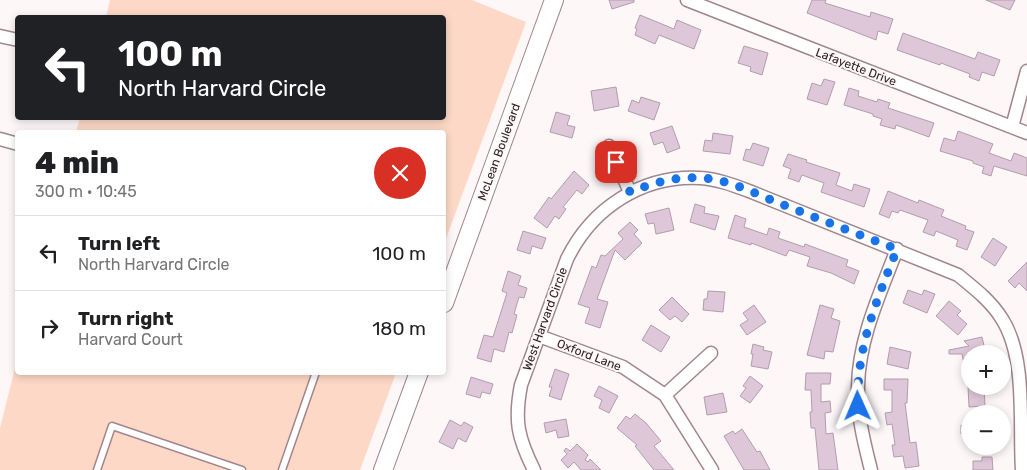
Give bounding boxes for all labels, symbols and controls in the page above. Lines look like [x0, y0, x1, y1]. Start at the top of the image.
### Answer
text: 100 m [118, 33, 223, 75]
icon: left [35, 35, 100, 100]
street label: Lafayette Drive [814, 45, 899, 89]
text: North Harvard Circle [118, 75, 326, 102]
street label: McLean Boulevard [475, 101, 523, 203]
pin [595, 141, 637, 183]
text: 4 min [35, 145, 119, 181]
button: close [374, 147, 426, 199]
icon: arrive [602, 148, 630, 176]
text: 300 m · 10:45 [35, 182, 137, 201]
text: Turn left [78, 232, 160, 255]
icon: left [35, 239, 63, 267]
text: 100 m [372, 242, 426, 265]
text: North Harvard Circle [78, 255, 230, 274]
street label: West Harvard Circle [520, 265, 570, 372]
text: Turn right [78, 307, 173, 330]
icon: right [35, 314, 63, 342]
text: 180 m [372, 317, 426, 340]
text: Harvard Court [78, 330, 183, 349]
street label: Oxford Lane [555, 336, 623, 374]
map controls [961, 345, 1011, 455]
button: + [961, 345, 1011, 395]
position arrow [831, 379, 883, 431]
button: − [961, 405, 1011, 455]

